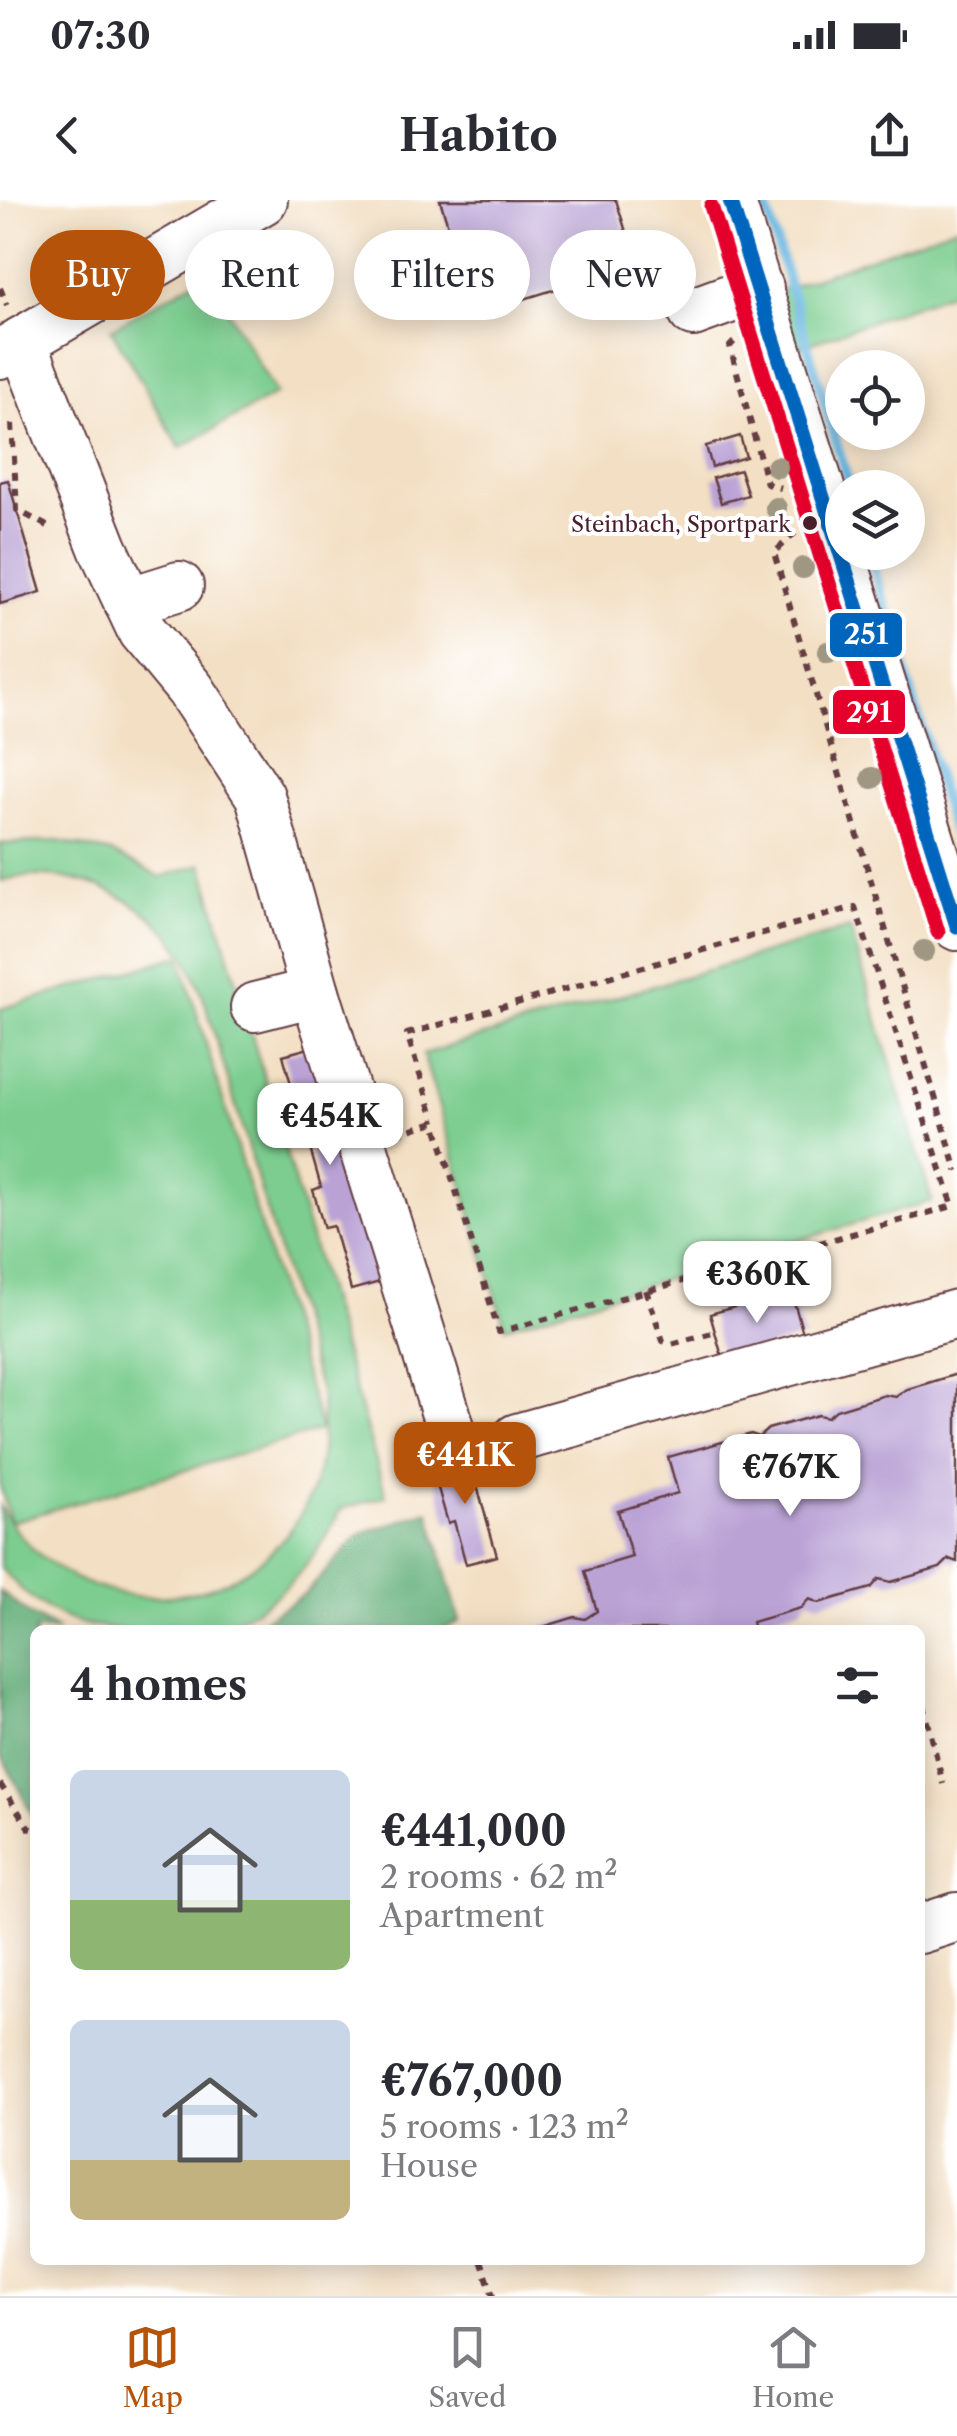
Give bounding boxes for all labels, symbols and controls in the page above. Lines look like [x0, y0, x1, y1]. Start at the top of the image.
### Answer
text: 07:30 [50, 12, 151, 59]
text: Habito [399, 107, 558, 163]
icon: back [40, 108, 95, 163]
icon: share [862, 108, 917, 163]
chip: Buy [30, 230, 165, 320]
chip: Rent [185, 230, 334, 320]
chip: Filters [354, 230, 530, 320]
chip: New [550, 230, 696, 320]
map controls [825, 350, 925, 570]
button: locate [825, 350, 925, 450]
button: layers [825, 470, 925, 570]
place label: Steinbach, Sportpark [571, 511, 792, 538]
marker: Steinbach, Sportpark [800, 513, 820, 533]
line badge: 251 [828, 611, 904, 659]
text: 251 [844, 617, 889, 651]
line badge: 291 [831, 688, 907, 736]
text: 291 [846, 695, 892, 729]
pin: €454K [260, 1083, 400, 1168]
text: €454K [279, 1096, 381, 1135]
pin: €360K [687, 1241, 827, 1326]
text: €360K [705, 1254, 809, 1293]
pin: €441K [395, 1422, 535, 1507]
pin: €767K [720, 1434, 860, 1519]
text: €441K [416, 1435, 514, 1474]
text: €767K [741, 1447, 839, 1486]
icon: filters [830, 1658, 885, 1713]
text: 4 homes [70, 1659, 247, 1711]
text: €441,000 [380, 1805, 567, 1857]
icon: home [150, 1810, 270, 1930]
text: 2 rooms · 62 m² [380, 1857, 618, 1896]
text: Apartment [380, 1896, 544, 1935]
text: €767,000 [380, 2055, 563, 2107]
icon: home [150, 2060, 270, 2180]
text: 5 rooms · 123 m² [380, 2107, 629, 2146]
text: House [380, 2146, 478, 2185]
tab: Map [123, 2320, 183, 2414]
tab: Saved [429, 2320, 506, 2414]
tab: Home [752, 2320, 834, 2414]

